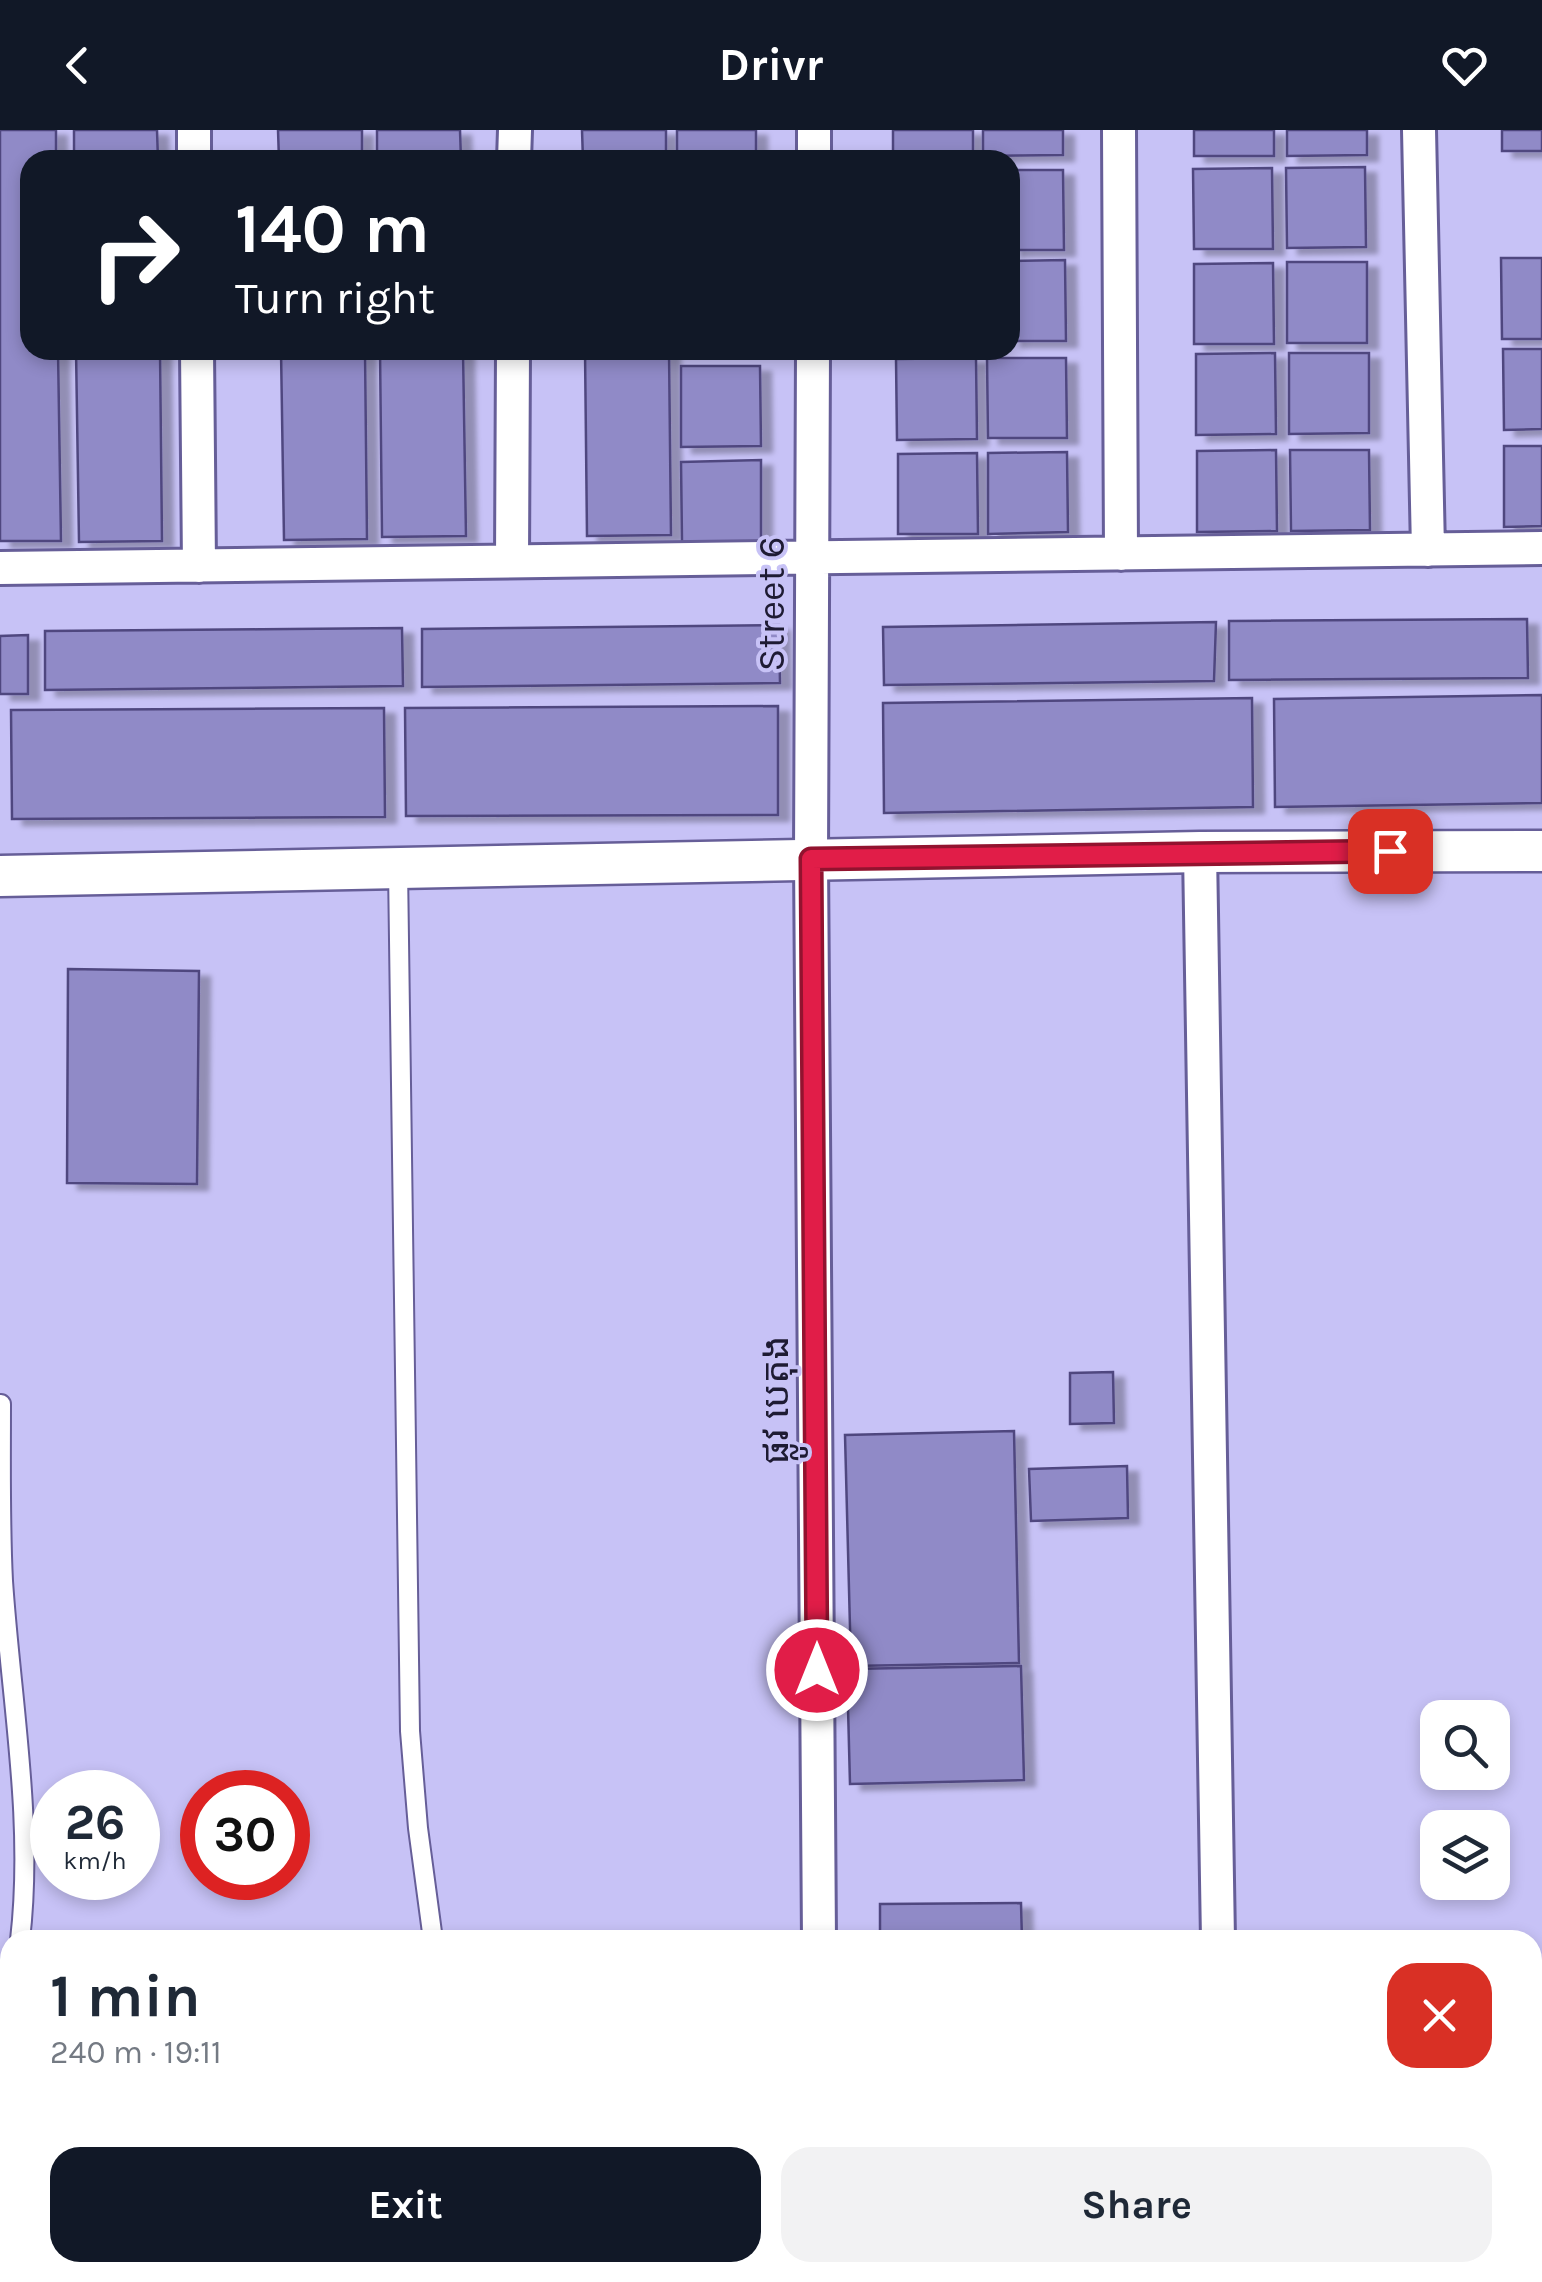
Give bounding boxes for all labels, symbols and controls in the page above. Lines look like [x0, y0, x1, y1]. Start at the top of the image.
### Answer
icon: back [50, 38, 105, 93]
icon: heart [1437, 38, 1492, 93]
text: Drivr [719, 39, 823, 91]
text: 140 m [235, 188, 430, 270]
icon: right [70, 190, 200, 320]
text: Turn right [235, 272, 435, 324]
street label: Street 6 [749, 536, 794, 672]
pin [1348, 809, 1433, 894]
icon: arrive [1363, 824, 1418, 879]
street label: ផ្លូវ បេតុង [753, 1336, 808, 1464]
position arrow [765, 1618, 869, 1722]
map controls [1420, 1700, 1510, 1900]
button: search [1420, 1700, 1510, 1790]
speed limit sign: 30 [180, 1770, 310, 1900]
text: 26 [65, 1793, 125, 1852]
button: layers [1420, 1810, 1510, 1900]
text: km/h [63, 1846, 127, 1875]
text: 1 min [50, 1961, 201, 2031]
button: close [1387, 1963, 1492, 2068]
text: 240 m · 19:11 [50, 2034, 222, 2071]
button: Exit [50, 2147, 761, 2262]
button: Share [781, 2147, 1492, 2262]

